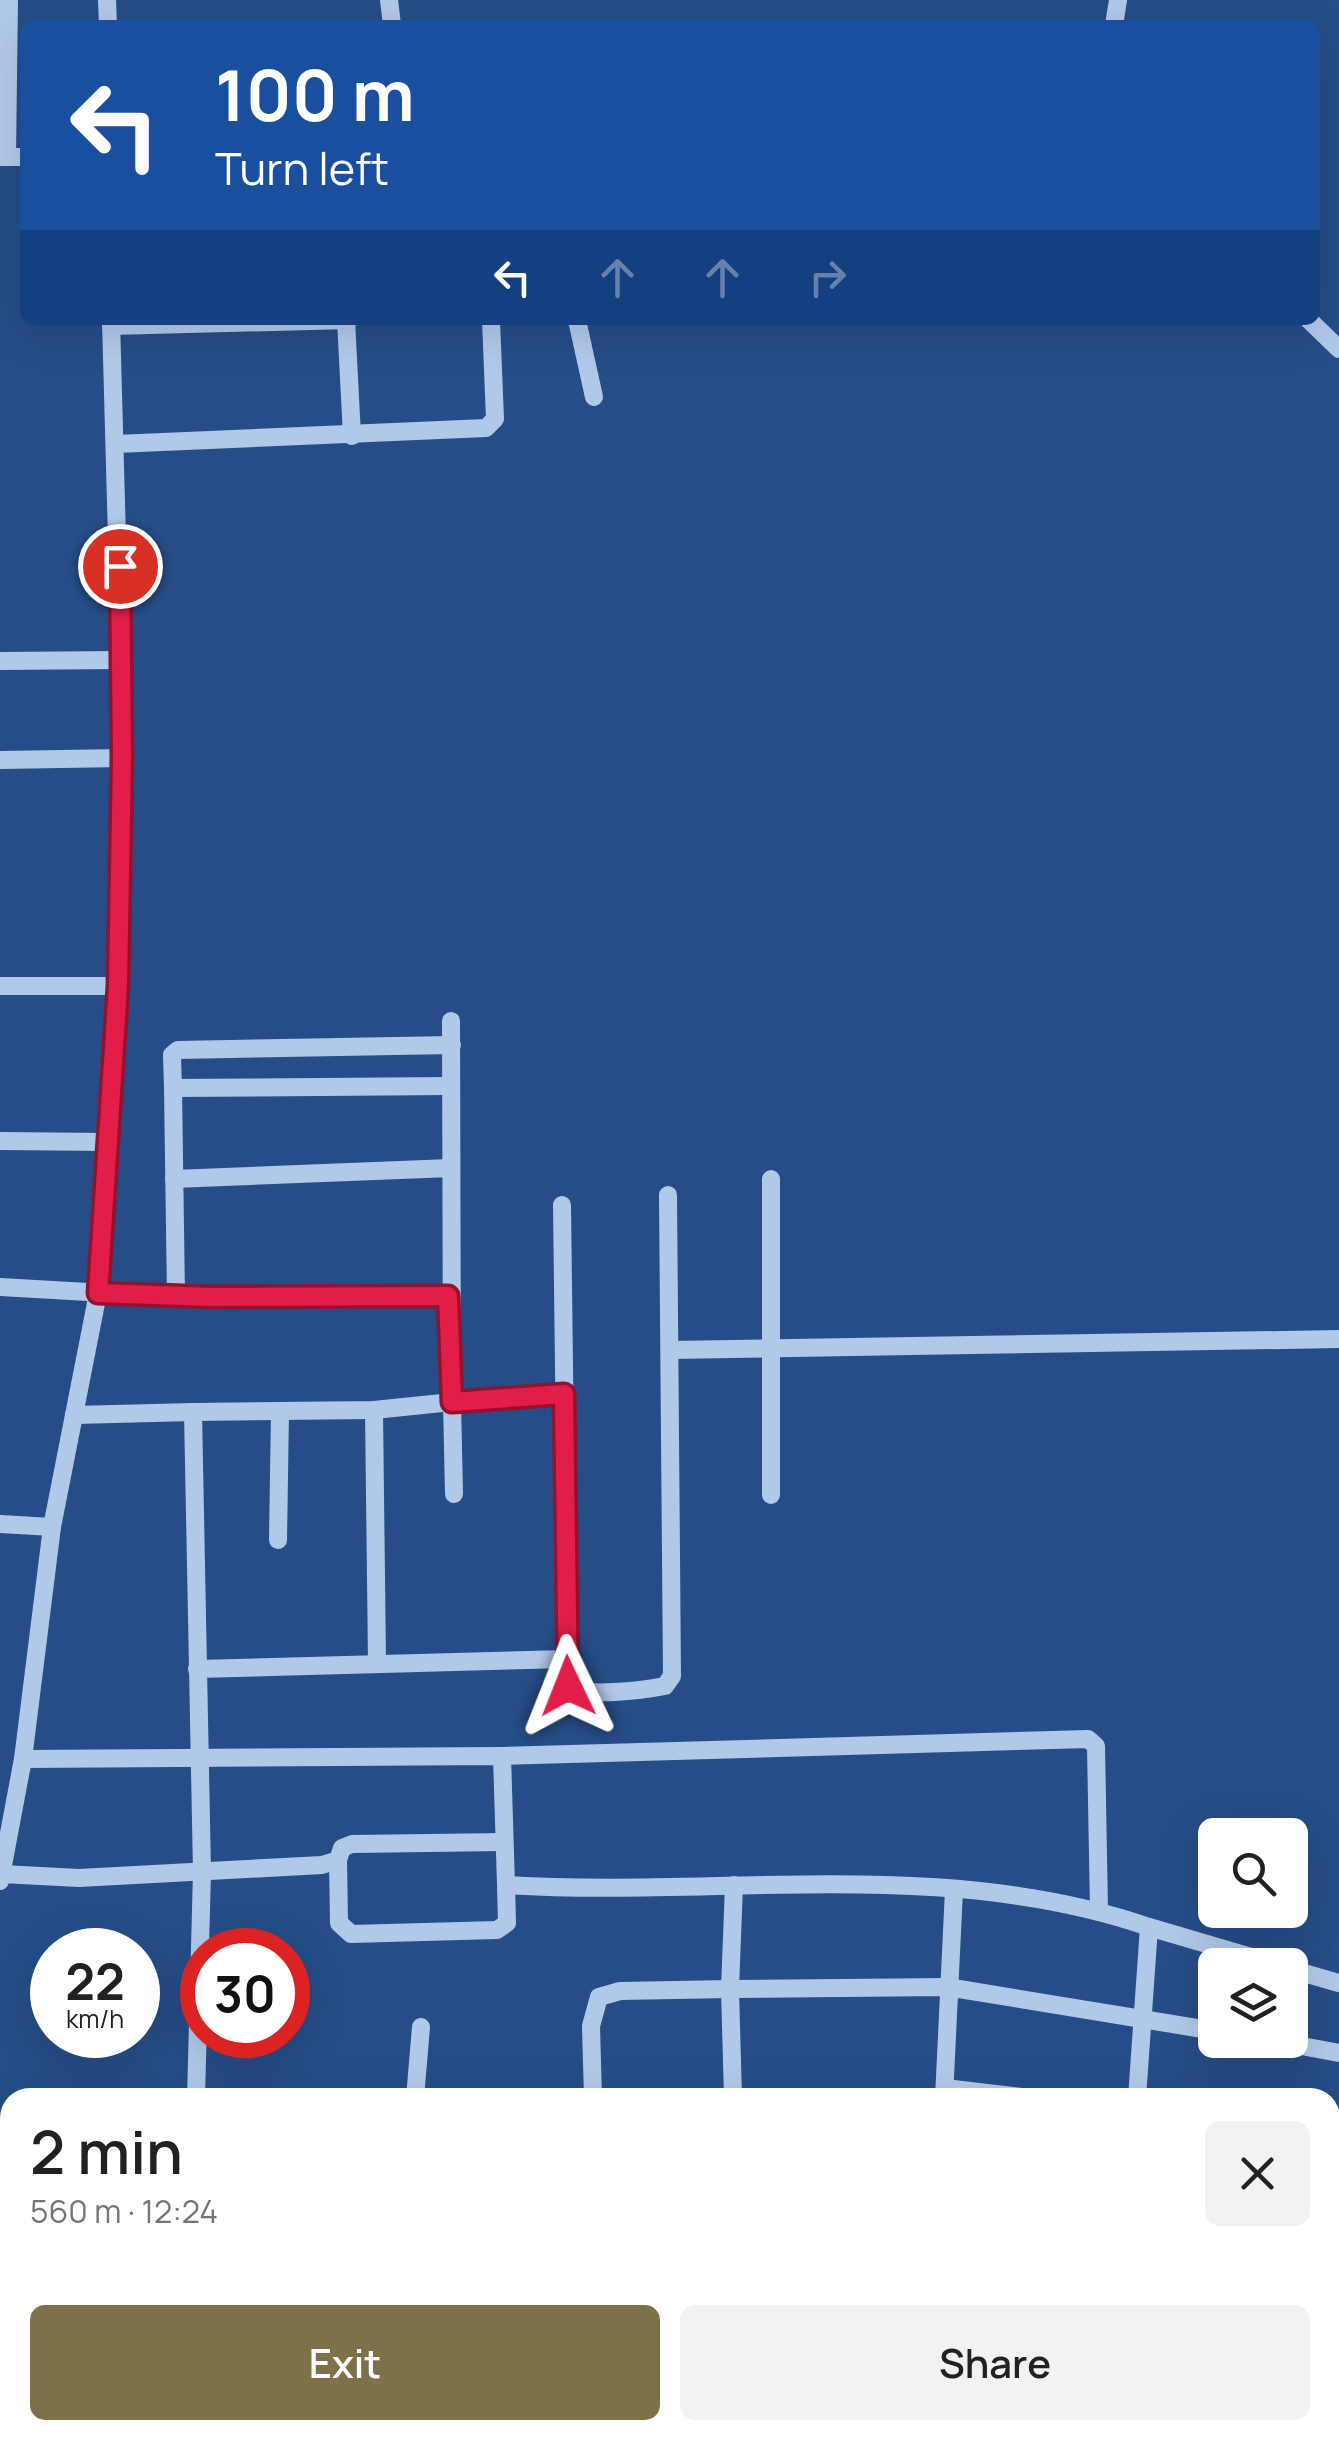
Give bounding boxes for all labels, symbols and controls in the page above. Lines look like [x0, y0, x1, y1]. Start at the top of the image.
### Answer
text: 100 m [215, 46, 415, 142]
icon: left [50, 60, 180, 190]
text: Turn left [215, 137, 389, 199]
icon: left [485, 250, 540, 305]
icon: ahead [590, 250, 645, 305]
icon: ahead [695, 250, 750, 305]
icon: right [800, 250, 855, 305]
pin [78, 524, 163, 609]
icon: arrive [93, 539, 148, 594]
position arrow [516, 1634, 620, 1738]
map controls [1198, 1818, 1308, 2058]
button: search [1198, 1818, 1308, 1928]
speed limit sign: 30 [180, 1928, 310, 2058]
text: 22 [65, 1947, 125, 2015]
button: layers [1198, 1948, 1308, 2058]
text: km/h [66, 2001, 124, 2036]
text: 2 min [30, 2110, 183, 2192]
button: close [1205, 2121, 1310, 2226]
text: 560 m · 12:24 [30, 2189, 218, 2233]
button: Exit [30, 2305, 660, 2420]
button: Share [680, 2305, 1310, 2420]

